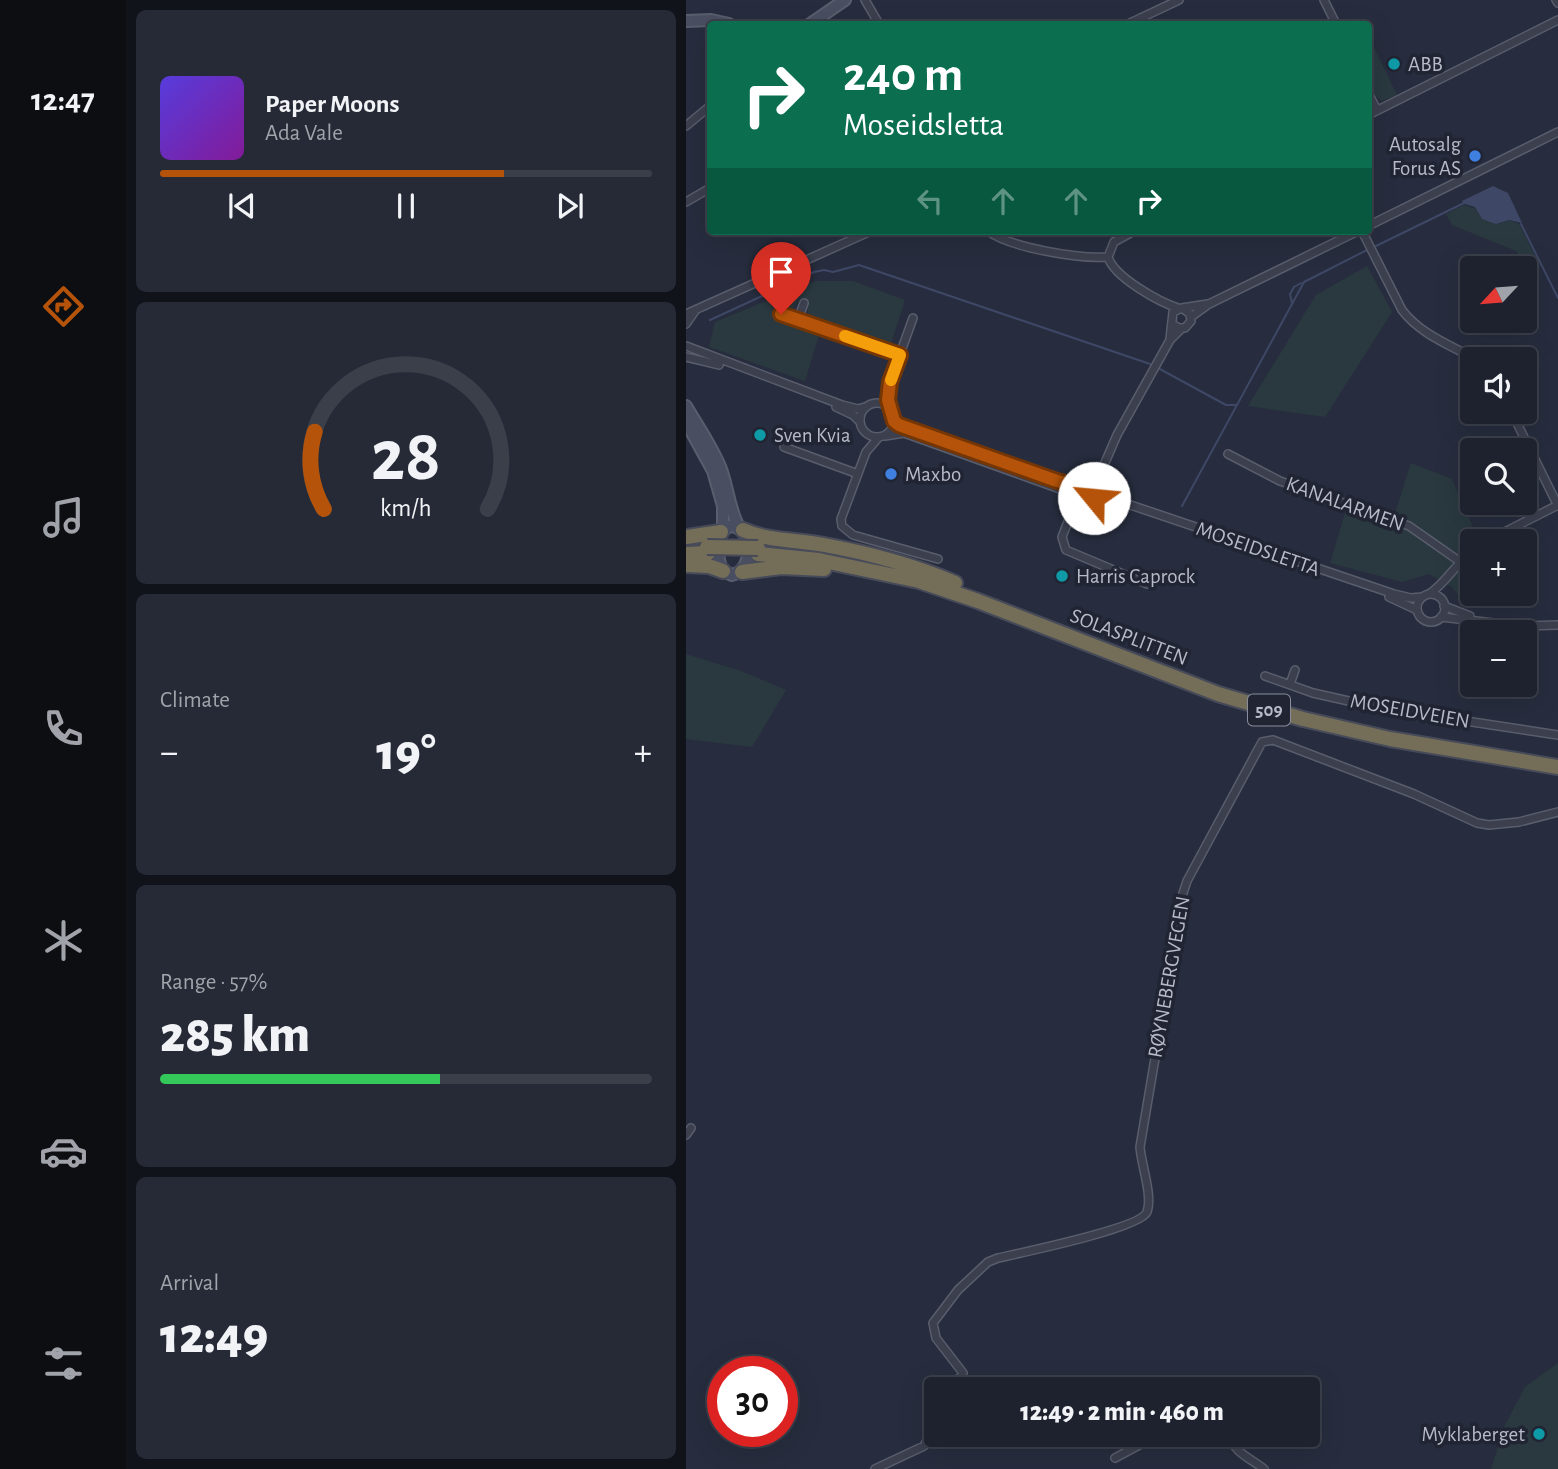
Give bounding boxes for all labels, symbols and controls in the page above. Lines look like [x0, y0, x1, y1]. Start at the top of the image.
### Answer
icon: right [728, 49, 819, 140]
text: 240 m [843, 51, 963, 100]
place label: ABB [1408, 54, 1443, 75]
marker: ABB [1386, 56, 1402, 72]
text: 12:47 [31, 84, 95, 116]
text: Paper Moons [265, 91, 400, 117]
text: Moseidsletta [843, 109, 1004, 141]
text: Ada Vale [265, 122, 343, 145]
place label: Autosalg Forus AS [1389, 134, 1462, 179]
marker: Autosalg Forus AS [1467, 148, 1483, 164]
icon: left [911, 182, 949, 220]
icon: ahead [984, 182, 1022, 220]
icon: ahead [1057, 182, 1095, 220]
icon: right [1130, 182, 1168, 220]
icon: previous [223, 187, 261, 225]
icon: pause [387, 187, 425, 225]
icon: next [551, 187, 589, 225]
pin [751, 242, 811, 314]
icon: arrive [762, 253, 800, 291]
north arrow [1460, 256, 1536, 332]
map controls [1460, 256, 1537, 697]
icon: directions [39, 282, 88, 331]
button: sound [1460, 347, 1537, 424]
text: 28 [371, 421, 441, 494]
place label: Sven Kvia [774, 425, 851, 446]
marker: Sven Kvia [752, 427, 768, 443]
button: search [1460, 438, 1537, 515]
position arrow [1057, 461, 1131, 535]
place label: Maxbo [905, 464, 961, 485]
marker: Maxbo [883, 466, 899, 482]
street label: KANALARMEN [1283, 473, 1407, 535]
icon: music [39, 493, 88, 542]
text: km/h [380, 495, 432, 520]
street label: MOSEIDSLETTA [1193, 518, 1323, 580]
button: + [1460, 529, 1537, 606]
place label: Harris Caprock [1076, 566, 1196, 587]
marker: Harris Caprock [1054, 568, 1070, 584]
street label: SOLASPLITTEN [1067, 605, 1191, 669]
button: − [1460, 620, 1537, 697]
text: Climate [160, 689, 230, 712]
street label: MOSEIDVEIEN [1349, 690, 1471, 732]
road number: 509 [1248, 694, 1290, 726]
icon: phone [39, 704, 88, 753]
text: 19° [376, 727, 436, 779]
text: − [160, 734, 178, 772]
text: + [634, 734, 652, 772]
street label: RØYNEBERGVEGEN [1144, 895, 1194, 1059]
icon: climate [39, 916, 88, 965]
text: Range · 57% [160, 971, 267, 994]
text: 285 km [160, 1009, 310, 1061]
icon: car [39, 1127, 88, 1176]
text: Arrival [160, 1272, 219, 1295]
text: 12:49 [160, 1310, 268, 1362]
icon: filters [39, 1339, 88, 1388]
speed limit sign: 30 [707, 1356, 798, 1447]
text: 12:49 · 2 min · 460 m [1020, 1399, 1224, 1425]
place label: Myklaberget [1422, 1424, 1525, 1445]
marker: Myklaberget [1531, 1426, 1547, 1442]

